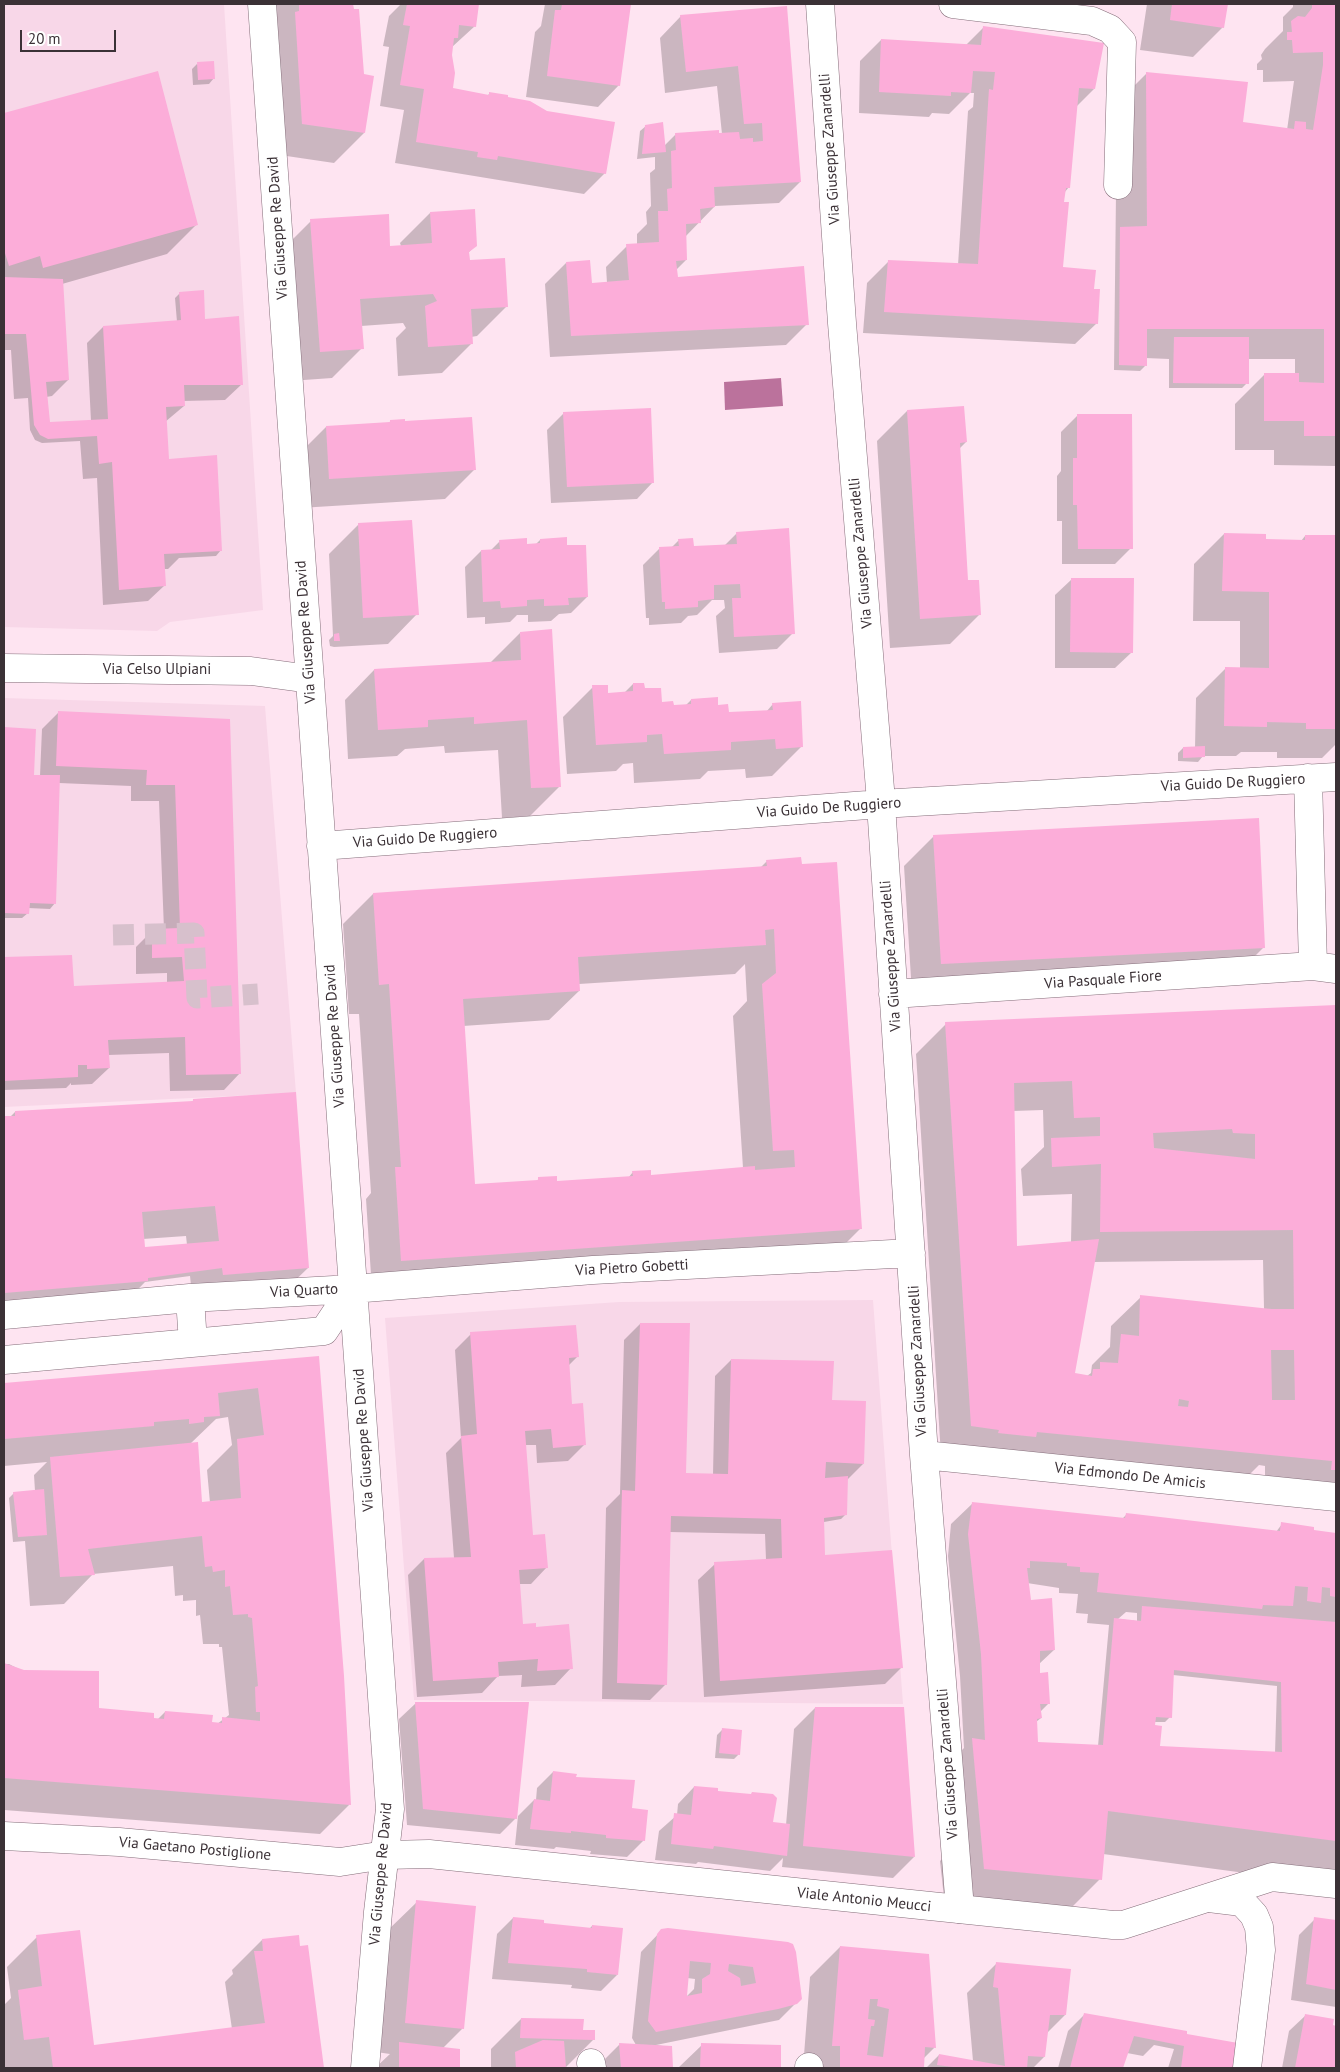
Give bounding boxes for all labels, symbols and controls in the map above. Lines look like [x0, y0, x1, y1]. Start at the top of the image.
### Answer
scale bar [22, 20, 119, 52]
text: 20 m [28, 29, 61, 48]
street label: Via Giuseppe Zanardelli [816, 73, 844, 225]
street label: Via Giuseppe Re David [264, 156, 292, 300]
street label: Via Giuseppe Zanardelli [845, 477, 877, 629]
street label: Via Giuseppe Re David [292, 560, 320, 704]
street label: Via Celso Ulpiani [103, 661, 211, 679]
street label: Via Guido De Ruggiero [1160, 770, 1306, 796]
street label: Via Guido De Ruggiero [756, 794, 902, 822]
street label: Via Guido De Ruggiero [352, 824, 498, 852]
street label: Via Giuseppe Zanardelli [877, 880, 905, 1032]
street label: Via Giuseppe Re David [321, 964, 349, 1108]
street label: Via Pasquale Fiore [1044, 967, 1162, 993]
street label: Via Pietro Gobetti [575, 1256, 689, 1280]
street label: Via Quarto [269, 1280, 339, 1302]
street label: Via Giuseppe Zanardelli [905, 1285, 931, 1437]
street label: Via Giuseppe Re David [350, 1368, 378, 1512]
street label: Via Edmondo De Amicis [1053, 1459, 1207, 1493]
street label: Via Giuseppe Zanardelli [934, 1688, 962, 1840]
street label: Via Giuseppe Re David [366, 1802, 396, 1946]
street label: Via Gaetano Postiglione [118, 1833, 272, 1865]
street label: Viale Antonio Meucci [796, 1884, 932, 1916]

